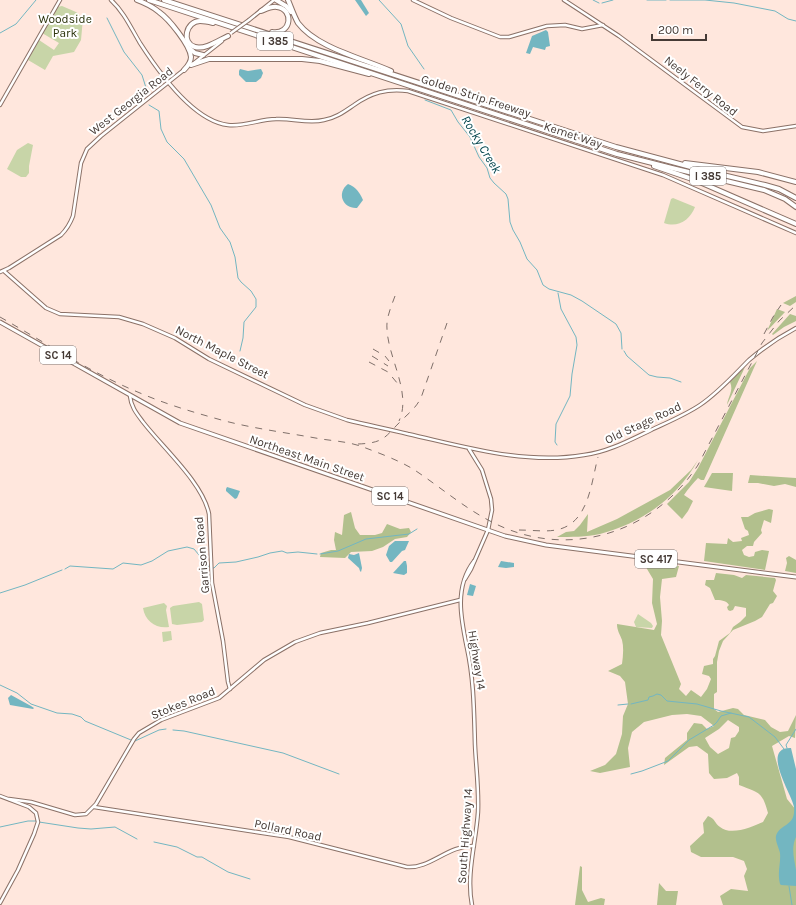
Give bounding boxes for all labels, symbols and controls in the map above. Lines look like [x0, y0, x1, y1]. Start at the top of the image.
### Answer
park label: Woodside Park [38, 12, 92, 40]
scale bar [652, 16, 706, 42]
text: 200 m [658, 23, 693, 37]
road number: I 385 [257, 32, 293, 50]
street label: Neely Ferry Road [662, 53, 740, 119]
street label: West Georgia Road [86, 64, 176, 138]
street label: Golden Strip Freeway [419, 72, 533, 120]
water label: Rocky Creek [458, 113, 505, 176]
street label: Kemet Way [542, 119, 604, 151]
road number: I 385 [690, 167, 726, 185]
street label: North Maple Street [173, 322, 271, 382]
road number: SC 14 [40, 346, 76, 364]
street label: Old Stage Road [602, 399, 684, 447]
street label: Northeast Main Street [248, 432, 367, 484]
road number: SC 14 [372, 487, 408, 505]
street label: Garrison Road [192, 516, 212, 594]
road number: SC 417 [635, 550, 677, 568]
street label: Highway 14 [465, 629, 489, 691]
street label: Stokes Road [149, 684, 217, 722]
street label: South Highway 14 [455, 787, 475, 884]
street label: Pollard Road [253, 816, 323, 844]

